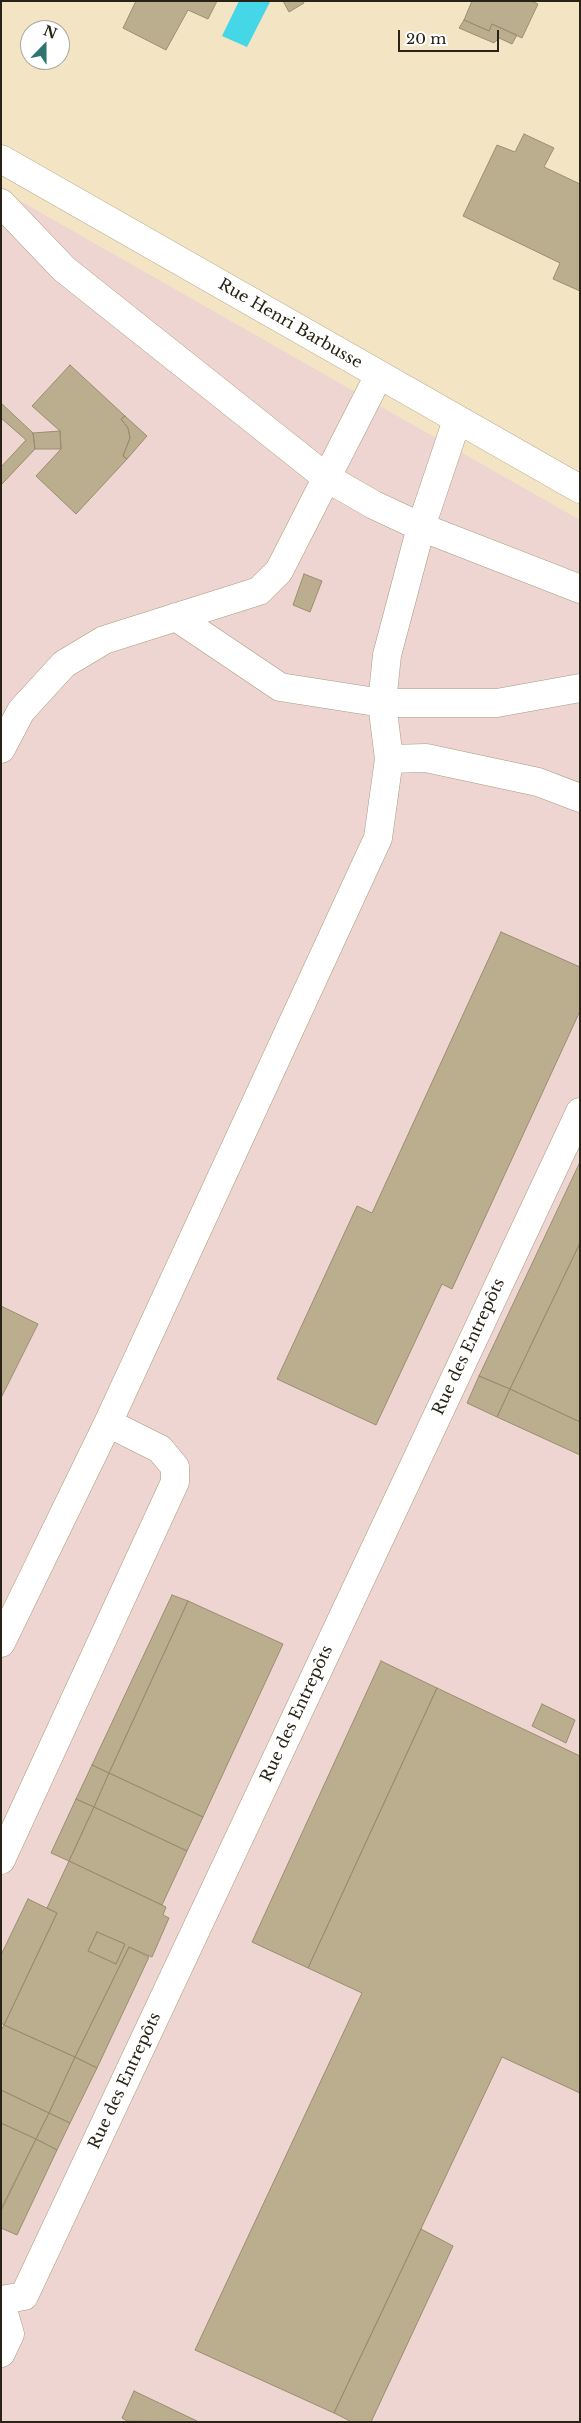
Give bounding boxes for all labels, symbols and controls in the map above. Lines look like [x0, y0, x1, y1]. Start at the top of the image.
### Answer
north arrow [20, 20, 70, 70]
scale bar [401, 20, 502, 52]
text: N [41, 21, 60, 43]
text: 20 m [406, 29, 446, 48]
street label: Rue Henri Barbusse [215, 275, 365, 373]
street label: Rue des Entrepôts [429, 1275, 509, 1419]
street label: Rue des Entrepôts [257, 1642, 337, 1786]
street label: Rue des Entrepôts [85, 2009, 165, 2153]

